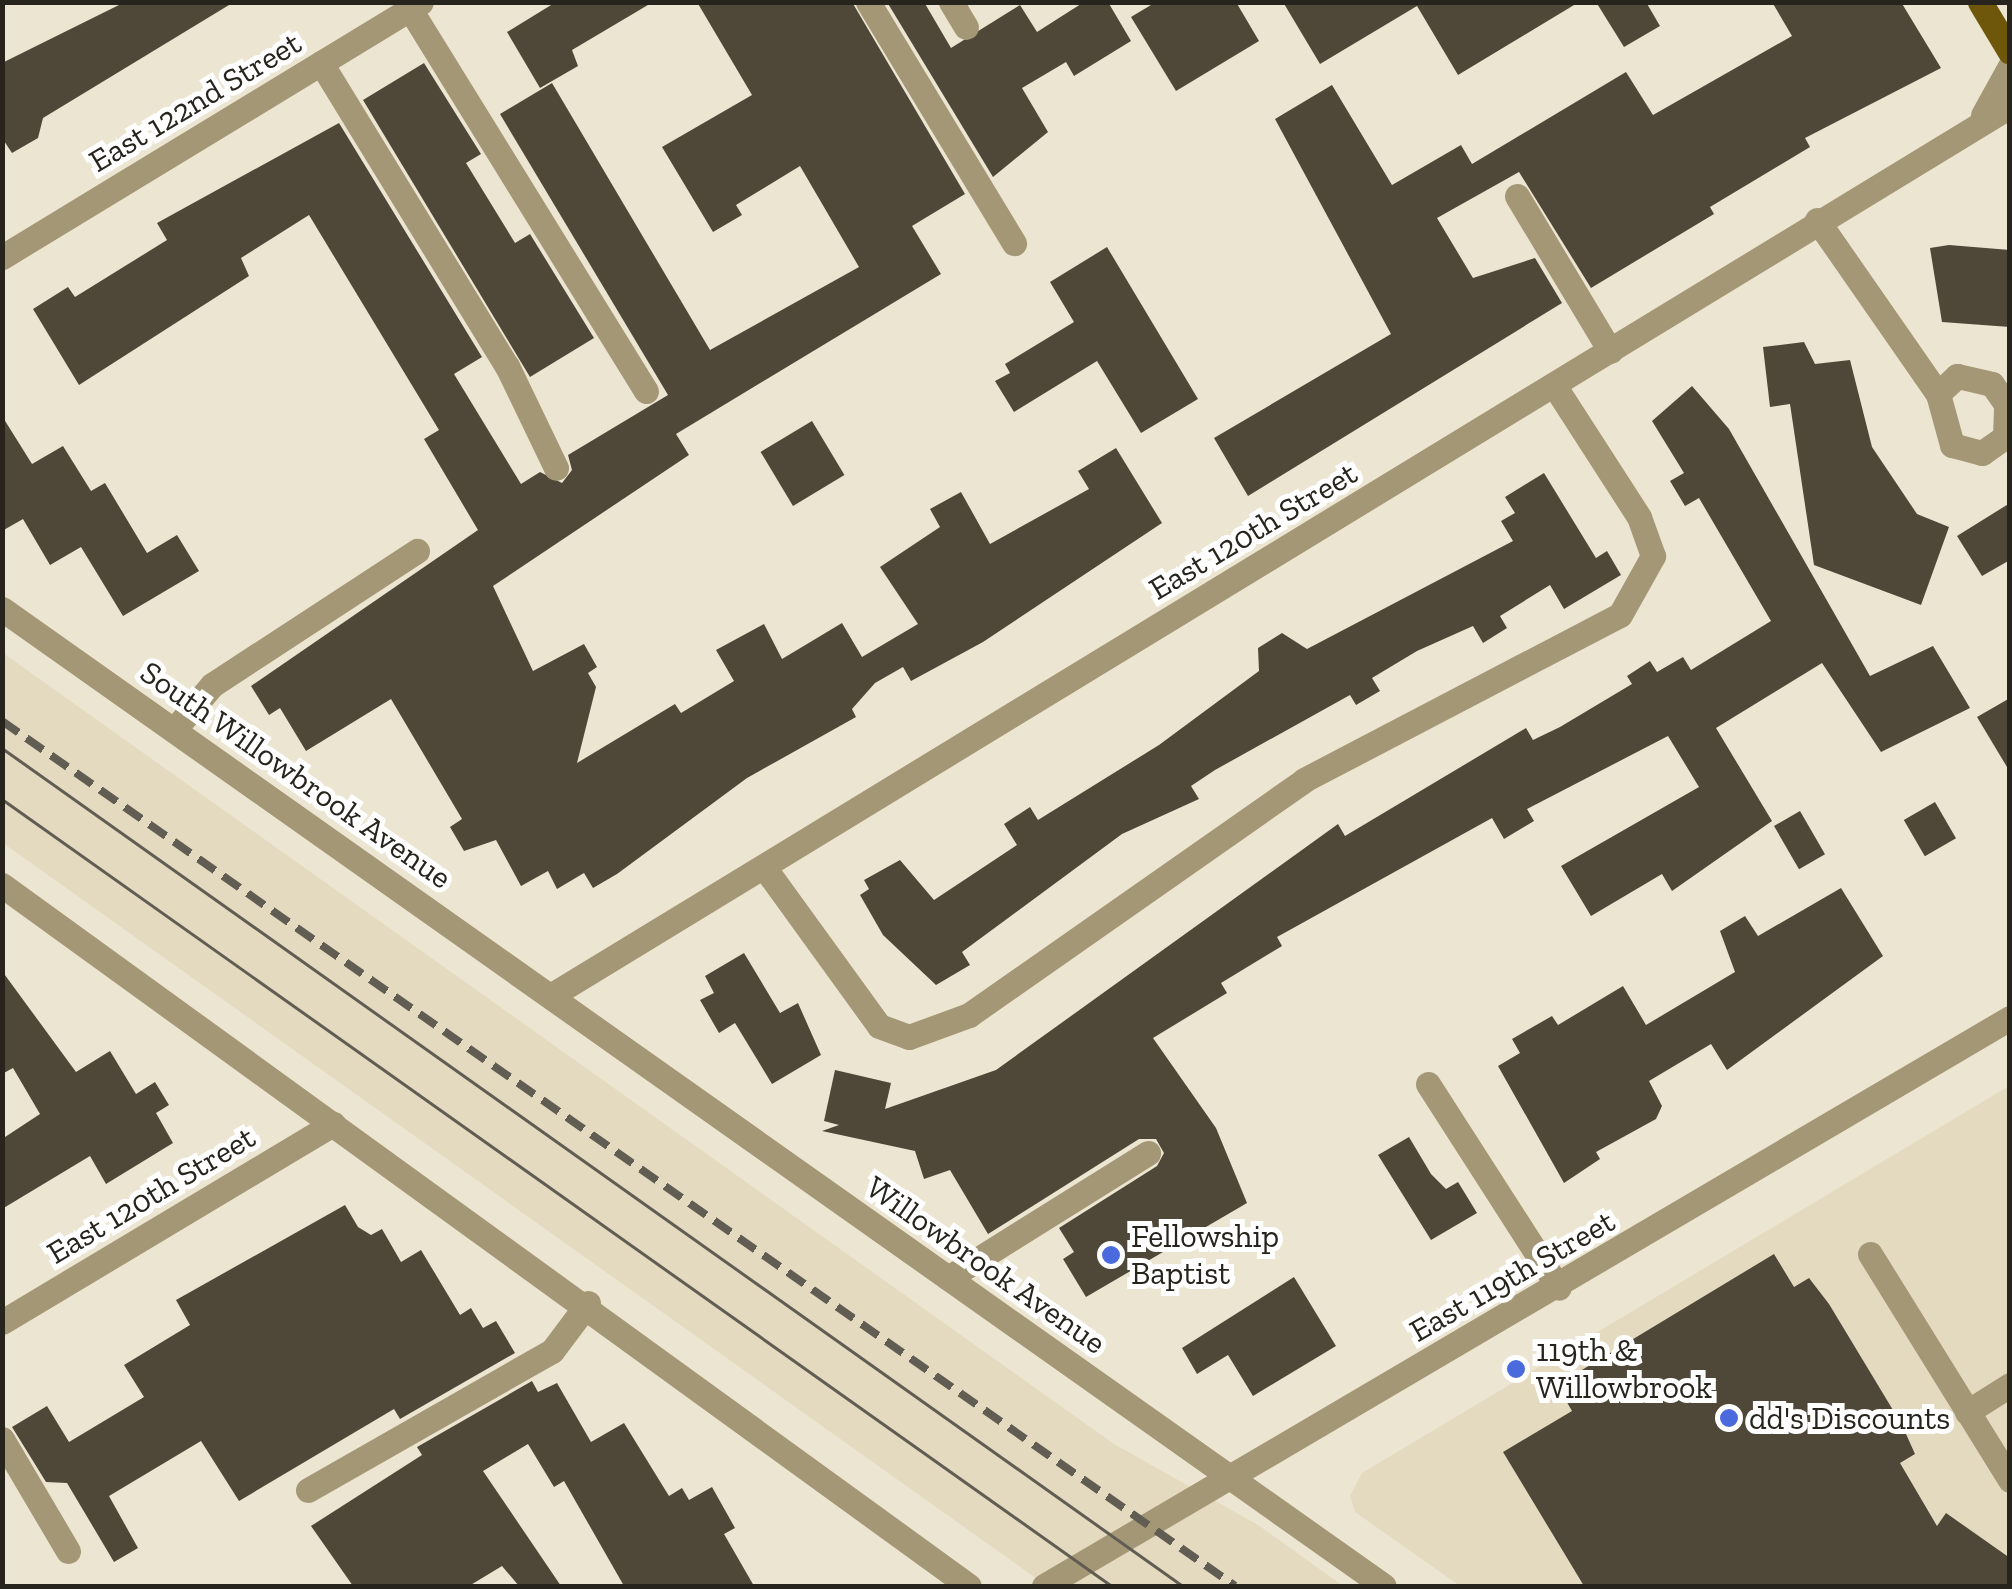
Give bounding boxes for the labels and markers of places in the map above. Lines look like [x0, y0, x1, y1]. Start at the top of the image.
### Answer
place label: Fellowship Baptist [1131, 1218, 1279, 1293]
marker: Fellowship Baptist [1100, 1244, 1122, 1266]
place label: 119th & Willowbrook [1536, 1332, 1712, 1407]
marker: 119th & Willowbrook [1505, 1358, 1527, 1380]
place label: dd's Discounts [1749, 1399, 1950, 1437]
marker: dd's Discounts [1718, 1407, 1740, 1429]

